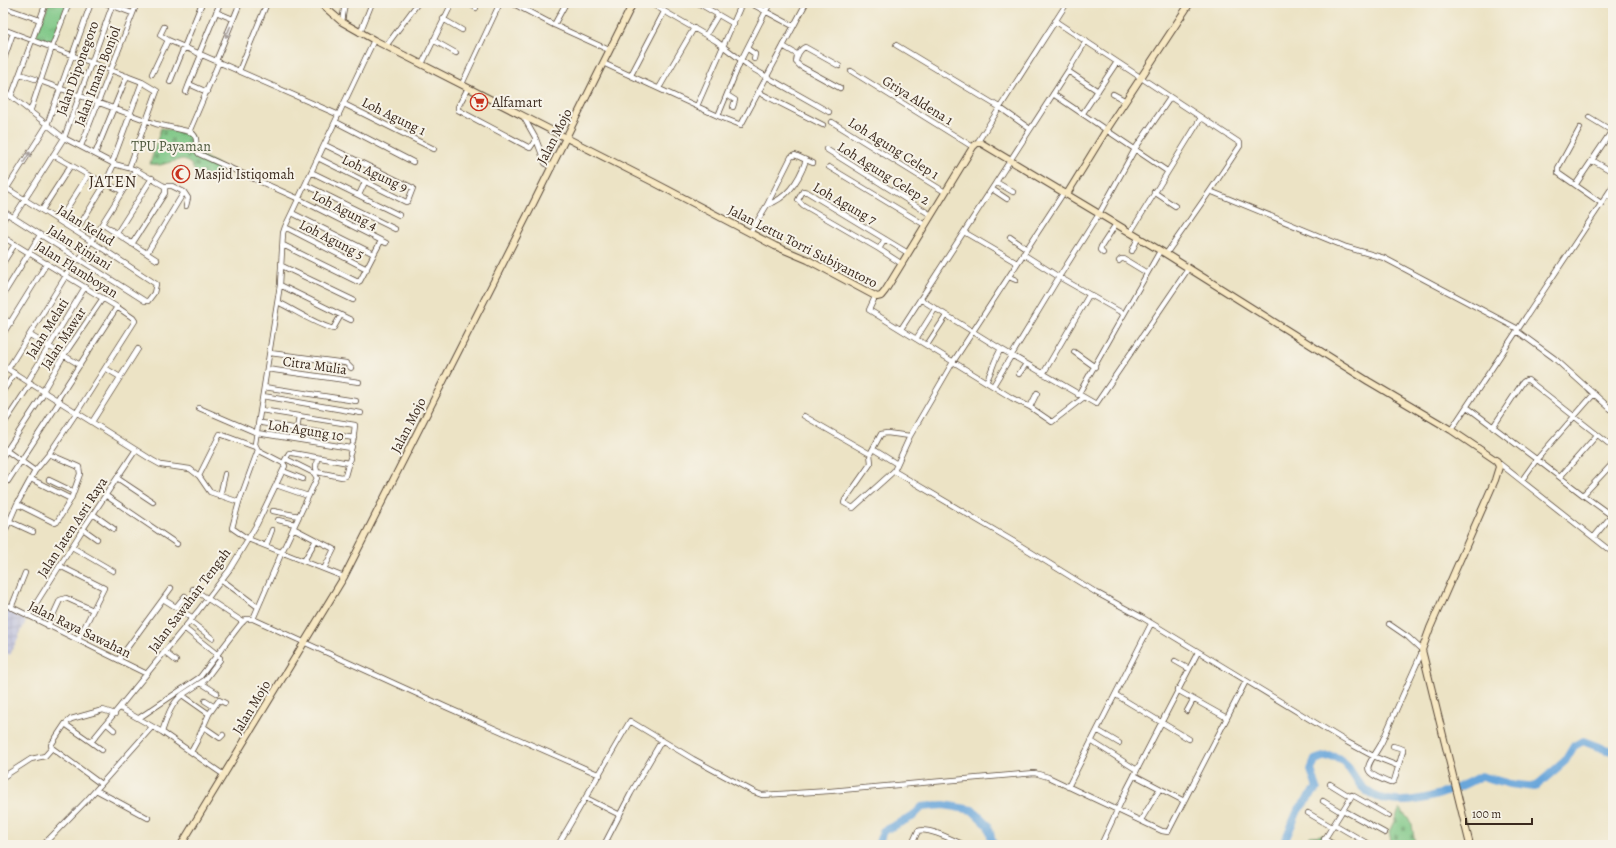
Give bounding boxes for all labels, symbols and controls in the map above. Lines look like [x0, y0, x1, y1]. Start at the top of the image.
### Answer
street label: Jalan Diponegoro [52, 18, 103, 118]
street label: Jalan Imam Bonjol [70, 23, 125, 129]
one-way arrow [224, 25, 231, 37]
street label: Griya Aldena 1 [879, 71, 957, 130]
supermarket icon: Alfamart [469, 92, 489, 112]
street label: Loh Agung 1 [358, 93, 429, 140]
place label: Alfamart [491, 93, 543, 112]
street label: Jalan Mojo [532, 105, 577, 167]
street label: Loh Agung Celep 1 [845, 113, 943, 184]
park label: TPU Payaman [131, 137, 211, 156]
street label: Loh Agung Celep 2 [834, 137, 934, 210]
street label: Loh Agung 9 [339, 150, 411, 197]
one-way arrow [23, 151, 31, 163]
mosque icon: Masjid Istiqomah [171, 164, 191, 184]
place label: Masjid Istiqomah [194, 165, 295, 184]
district label: JATEN [89, 171, 137, 193]
street label: Loh Agung 7 [810, 178, 880, 229]
street label: Loh Agung 4 [309, 186, 381, 235]
street label: Jalan Kelud [53, 200, 118, 251]
street label: Jalan Lettu Torri Subiyantoro [725, 200, 881, 292]
street label: Loh Agung 5 [296, 215, 368, 264]
street label: Jalan Rinjani [44, 220, 116, 275]
street label: Jalan Flamboyan [32, 236, 122, 303]
street label: Jalan Melati [21, 295, 73, 362]
street label: Jalan Mawar [36, 303, 91, 373]
street label: Citra Mulia [282, 352, 349, 379]
street label: Jalan Mojo [386, 394, 431, 456]
street label: Loh Agung 10 [267, 415, 345, 446]
street label: Jalan Jaten Asri Raya [33, 473, 112, 581]
street label: Jalan Sawahan Tengah [144, 544, 235, 657]
street label: Jalan Raya Sawahan [25, 596, 135, 663]
street label: Jalan Mojo [228, 677, 275, 738]
scale bar [1466, 800, 1532, 826]
text: 100 m [1472, 806, 1501, 822]

